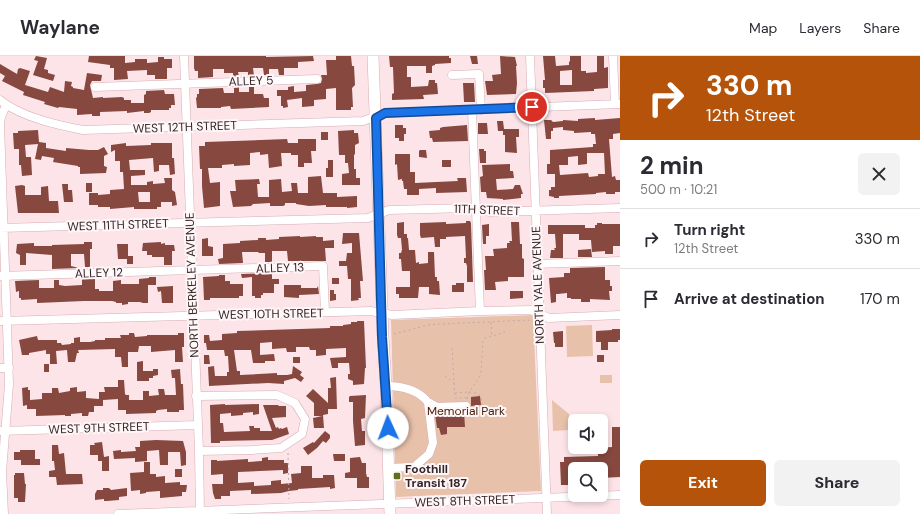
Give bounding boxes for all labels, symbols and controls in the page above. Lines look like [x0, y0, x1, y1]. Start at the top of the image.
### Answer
text: Waylane [20, 15, 100, 40]
text: Map [749, 19, 777, 37]
text: Layers [799, 19, 841, 37]
text: Share [863, 19, 900, 37]
text: 330 m [706, 67, 792, 104]
street label: ALLEY 5 [228, 72, 274, 90]
icon: right [640, 72, 692, 124]
pin [515, 90, 549, 124]
icon: arrive [521, 96, 543, 118]
text: 12th Street [706, 103, 795, 127]
street label: WEST 12TH STREET [133, 117, 238, 137]
text: 2 min [640, 150, 703, 181]
button: close [858, 153, 900, 195]
text: 500 m · 10:21 [640, 181, 717, 198]
street label: 11TH STREET [453, 201, 521, 219]
street label: NORTH BERKELEY AVENUE [181, 212, 203, 358]
street label: WEST 11TH STREET [67, 215, 169, 235]
text: Turn right [674, 220, 745, 240]
street label: NORTH YALE AVENUE [528, 226, 548, 344]
icon: right [640, 228, 662, 250]
text: 330 m [855, 229, 900, 249]
text: 12th Street [674, 240, 738, 257]
street label: ALLEY 13 [256, 259, 304, 277]
street label: ALLEY 12 [75, 264, 123, 282]
icon: arrive [640, 288, 662, 310]
text: Arrive at destination [674, 289, 825, 309]
text: 170 m [860, 289, 900, 309]
street label: WEST 10TH STREET [218, 305, 324, 323]
park label: Memorial Park [427, 403, 505, 419]
position arrow [367, 407, 409, 449]
map controls [568, 414, 608, 502]
button: sound [568, 414, 608, 454]
street label: WEST 9TH STREET [48, 418, 150, 438]
button: Exit [640, 460, 766, 506]
button: Share [774, 460, 900, 506]
place label: Foothill Transit 187 [405, 461, 467, 491]
button: search [568, 462, 608, 502]
marker: Foothill Transit 187 [392, 471, 402, 481]
street label: WEST 8TH STREET [414, 491, 516, 511]

